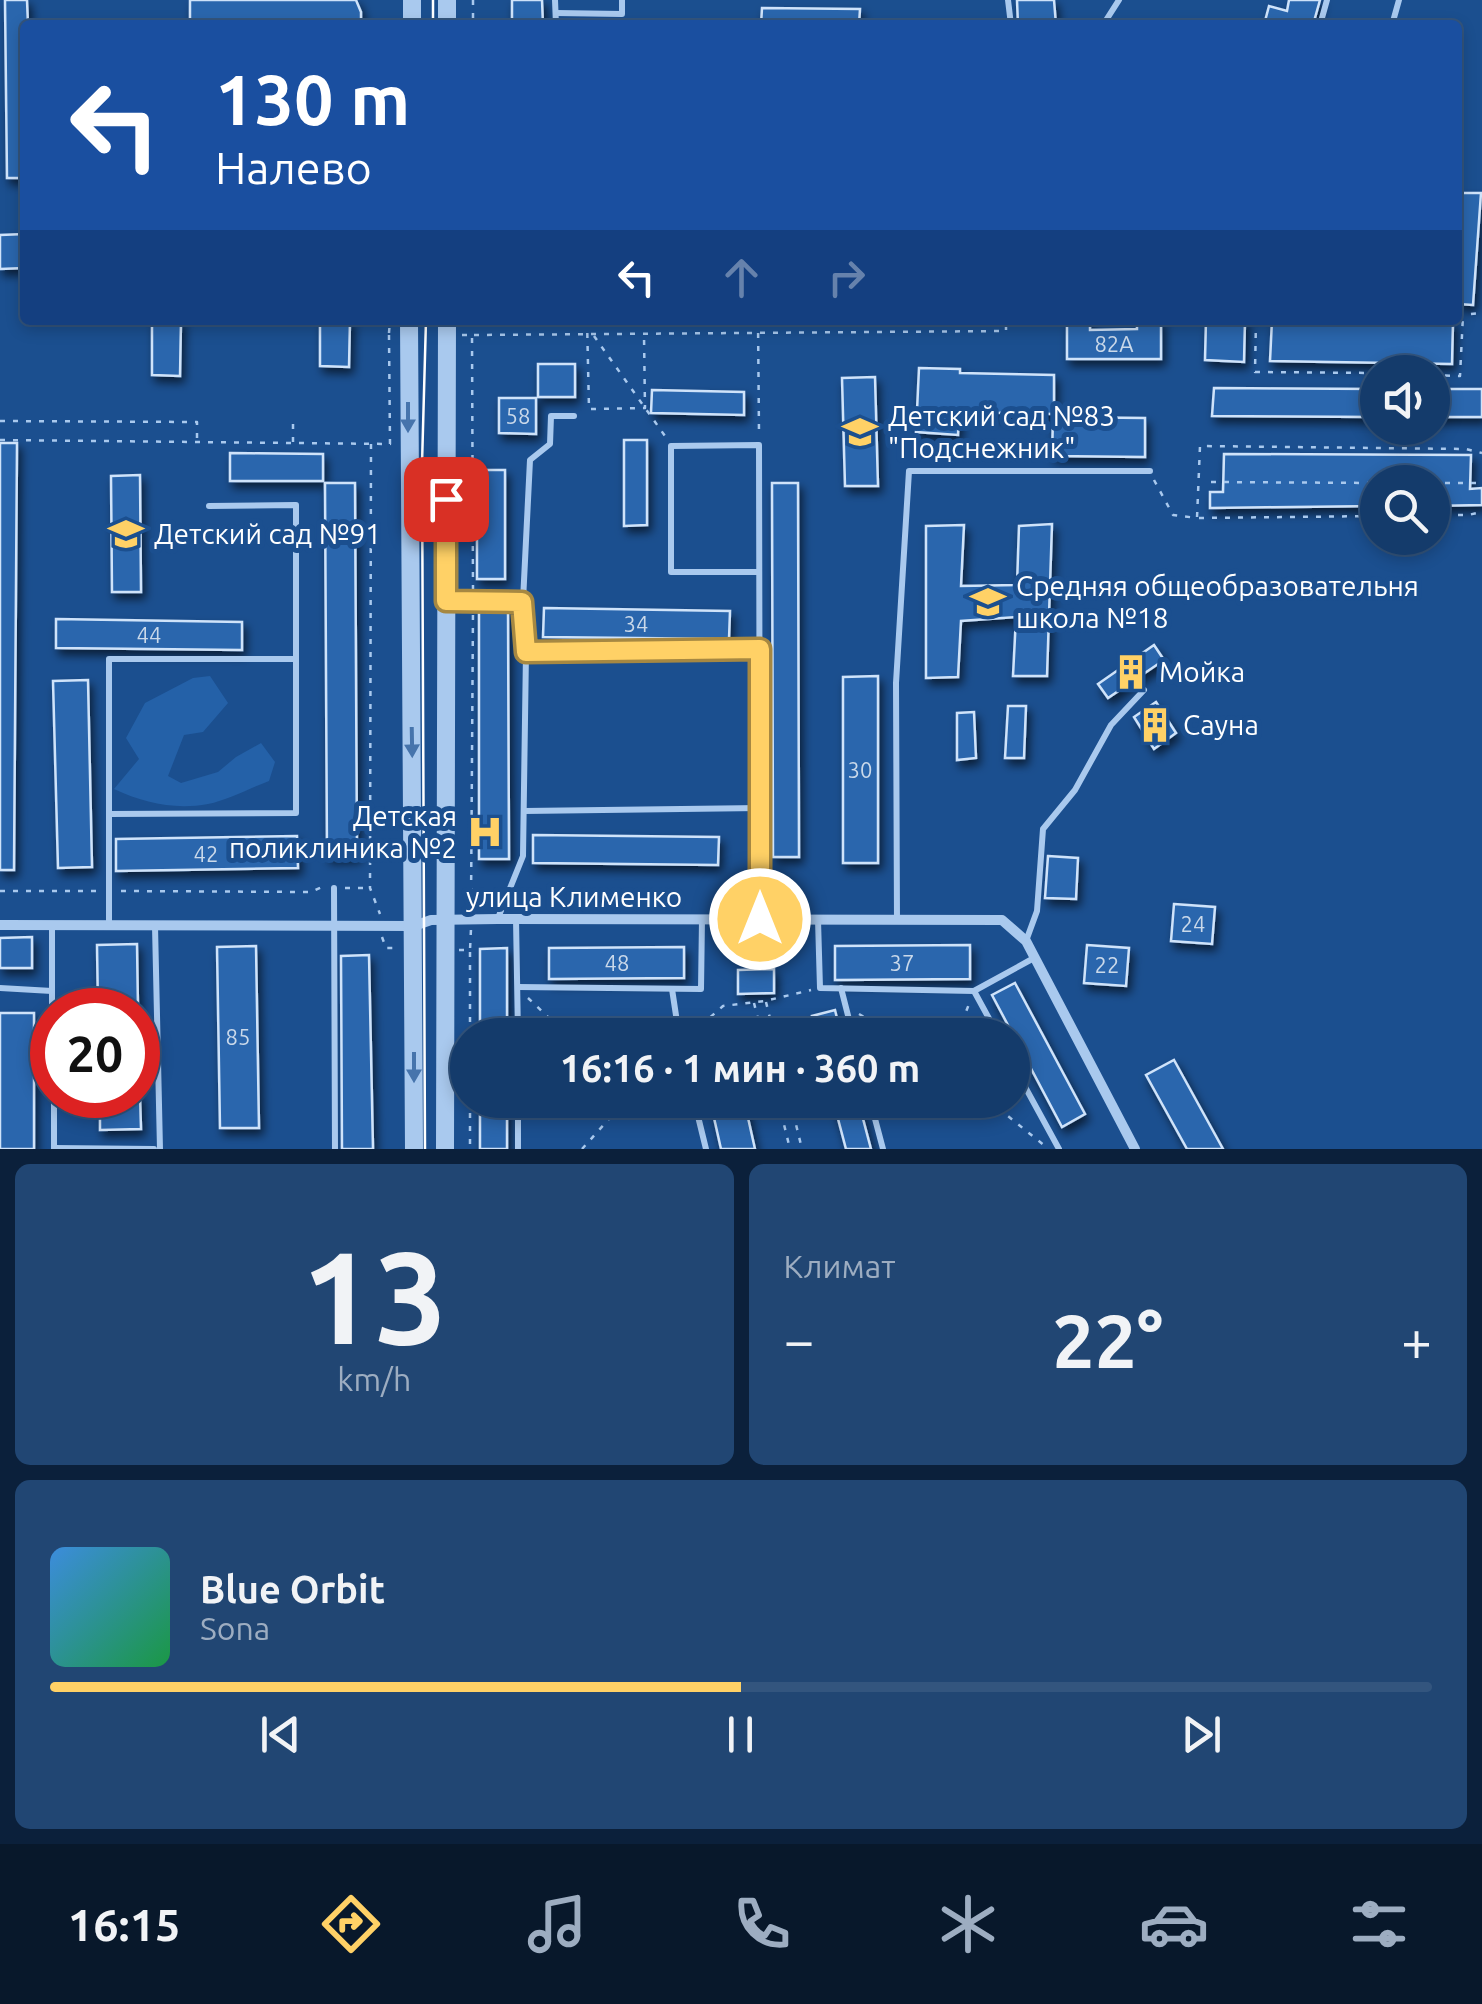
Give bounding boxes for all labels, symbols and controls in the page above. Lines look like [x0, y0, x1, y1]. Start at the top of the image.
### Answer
icon: left [50, 60, 180, 190]
text: 130 m [215, 60, 410, 138]
text: Налево [215, 142, 372, 193]
icon: left [609, 250, 664, 305]
icon: ahead [714, 250, 769, 305]
icon: right [819, 250, 874, 305]
house number: 82А [1094, 331, 1134, 356]
map controls [1360, 355, 1450, 555]
button: sound [1360, 355, 1450, 445]
place label: Детский сад №83 "Подснежник" [888, 400, 1115, 463]
one-way arrow [400, 402, 416, 434]
house number: 58 [506, 403, 530, 428]
school or university icon: Детский сад №83 "Подснежник" [841, 413, 879, 451]
pin [404, 457, 489, 542]
button: search [1360, 465, 1450, 555]
icon: arrive [419, 472, 474, 527]
school or university icon: Детский сад №91 [107, 515, 145, 553]
place label: Детский сад №91 [154, 518, 381, 549]
place label: Средняя общеобразовательня школа №18 [1016, 570, 1419, 633]
school or university icon: Средняя общеобразовательня школа №18 [969, 583, 1007, 621]
house number: 34 [624, 611, 648, 636]
house number: 44 [137, 622, 161, 647]
building icon: Мойка [1112, 653, 1150, 691]
place label: Мойка [1159, 656, 1245, 687]
building icon: Сауна [1136, 706, 1174, 744]
place label: Сауна [1183, 709, 1259, 740]
one-way arrow [404, 727, 420, 759]
house number: 30 [848, 757, 872, 782]
place label: Детская поликлиника №2 [229, 800, 457, 863]
hospital icon: Детская поликлиника №2 [466, 813, 504, 851]
house number: 42 [194, 841, 218, 866]
position arrow [708, 867, 812, 971]
street label: улица Клименко [466, 881, 682, 912]
house number: 24 [1181, 911, 1205, 936]
house number: 48 [605, 950, 629, 975]
house number: 37 [890, 950, 914, 975]
house number: 22 [1095, 952, 1119, 977]
speed limit sign: 20 [30, 988, 160, 1118]
house number: 85 [226, 1024, 250, 1049]
text: 16:16 · 1 мин · 360 m [560, 1047, 920, 1089]
one-way arrow [406, 1052, 422, 1084]
text: 13 [301, 1223, 448, 1369]
text: Климат [784, 1248, 895, 1284]
text: 22° [1052, 1298, 1163, 1382]
text: − [784, 1309, 815, 1370]
text: + [1401, 1309, 1432, 1370]
text: km/h [337, 1361, 411, 1397]
text: Blue Orbit [200, 1568, 385, 1610]
text: Sona [200, 1610, 270, 1646]
icon: previous [253, 1707, 308, 1762]
icon: pause [713, 1707, 768, 1762]
icon: next [1174, 1707, 1229, 1762]
icon: directions [316, 1889, 386, 1959]
icon: music [522, 1889, 592, 1959]
icon: phone [727, 1889, 797, 1959]
icon: climate [933, 1889, 1003, 1959]
icon: car [1139, 1889, 1209, 1959]
icon: filters [1344, 1889, 1414, 1959]
text: 16:15 [68, 1899, 180, 1950]

